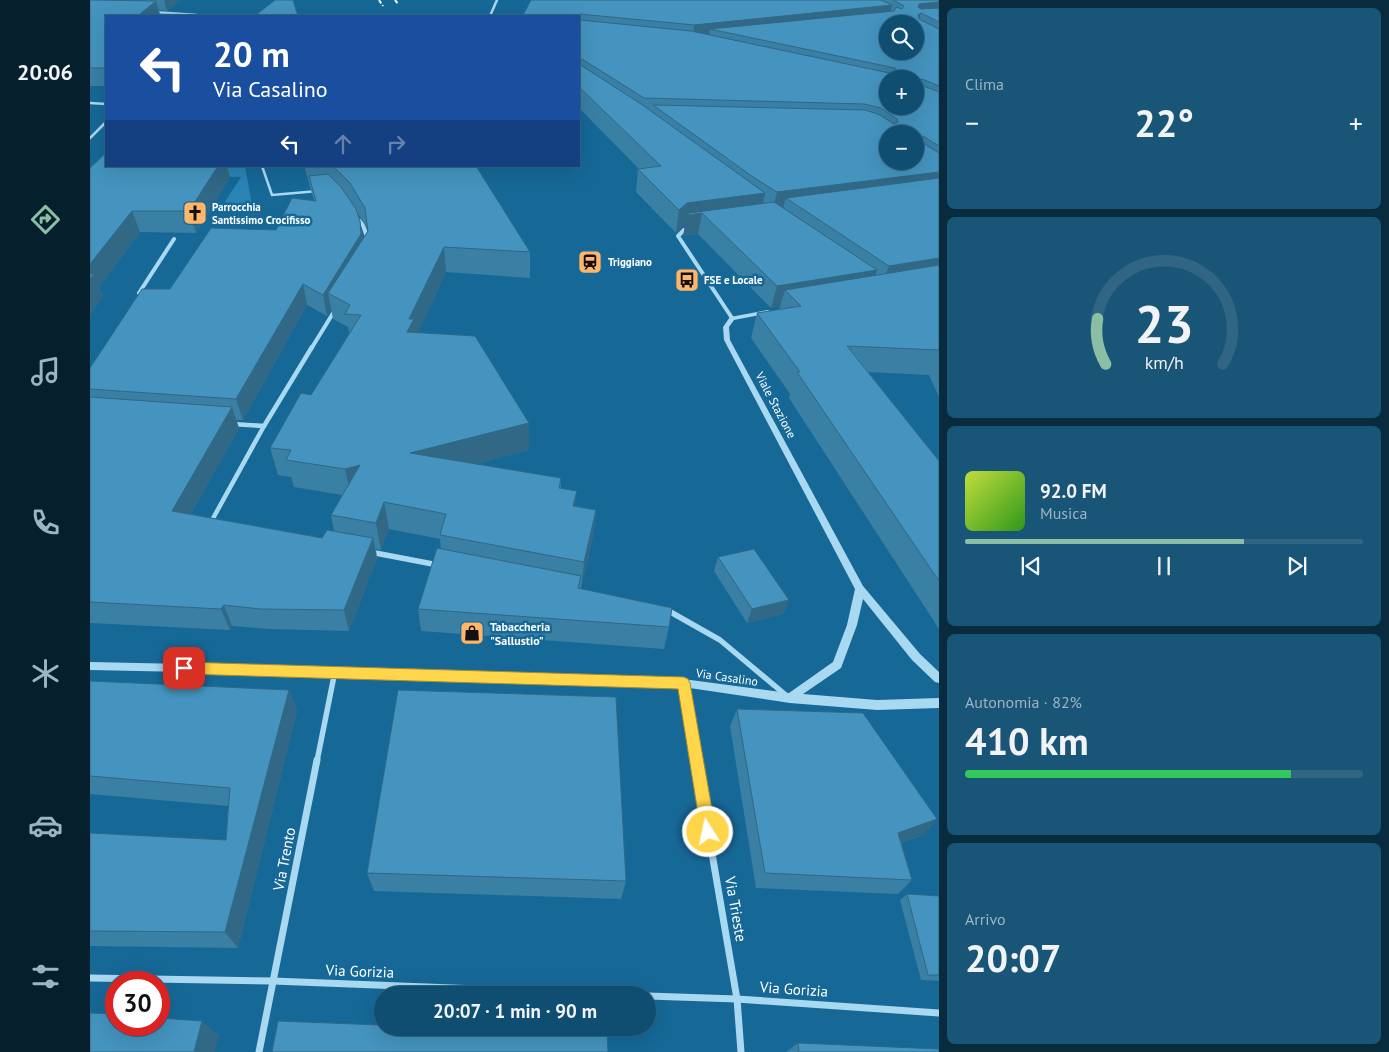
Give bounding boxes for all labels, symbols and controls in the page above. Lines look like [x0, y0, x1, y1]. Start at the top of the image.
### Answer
map controls [879, 15, 924, 170]
button: search [879, 15, 924, 60]
text: 20 m [213, 31, 290, 77]
icon: left [130, 35, 195, 100]
text: 20:06 [17, 58, 73, 86]
button: + [879, 70, 924, 115]
text: Clima [965, 74, 1004, 94]
text: Via Casalino [213, 75, 328, 103]
text: 22° [1134, 98, 1194, 147]
text: − [965, 104, 979, 141]
text: + [1349, 104, 1363, 141]
button: − [879, 125, 924, 170]
icon: left [276, 130, 304, 158]
icon: ahead [329, 130, 357, 158]
icon: right [382, 130, 410, 158]
church icon: Parrocchia Santissimo Crocifisso [182, 200, 208, 226]
place label: Parrocchia Santissimo Crocifisso [212, 200, 311, 227]
icon: directions [28, 202, 63, 237]
station icon: Triggiano [577, 249, 603, 275]
place label: Triggiano [608, 255, 652, 269]
bus stop icon: FSE e Locale [674, 267, 700, 293]
place label: FSE e Locale [704, 273, 763, 287]
text: 23 [1135, 290, 1193, 357]
text: km/h [1144, 351, 1184, 374]
icon: music [28, 354, 63, 389]
street label: Viale Stazione [752, 368, 800, 441]
text: 92.0 FM [1040, 479, 1107, 503]
text: Musica [1040, 503, 1087, 523]
icon: phone [28, 505, 63, 540]
icon: previous [1017, 552, 1045, 580]
icon: pause [1150, 552, 1178, 580]
icon: next [1283, 552, 1311, 580]
place label: Tabaccheria "Sallustio" [490, 619, 550, 648]
shop icon: Tabaccheria "Sallustio" [459, 620, 485, 646]
pin [163, 647, 205, 689]
icon: arrive [170, 654, 198, 682]
icon: climate [28, 656, 63, 691]
street label: Via Casalino [694, 665, 759, 689]
text: Autonomia · 82% [965, 692, 1082, 712]
text: 410 km [965, 716, 1089, 765]
position arrow [681, 805, 733, 857]
icon: car [28, 808, 63, 843]
street label: Via Trento [268, 826, 299, 893]
street label: Via Trieste [721, 874, 751, 943]
text: Arrivo [965, 909, 1006, 929]
text: 20:07 [965, 933, 1061, 982]
icon: filters [28, 959, 63, 994]
street label: Via Gorizia [324, 960, 395, 982]
speed limit sign: 30 [105, 971, 170, 1036]
street label: Via Gorizia [758, 977, 829, 1001]
text: 20:07 · 1 min · 90 m [433, 999, 597, 1023]

